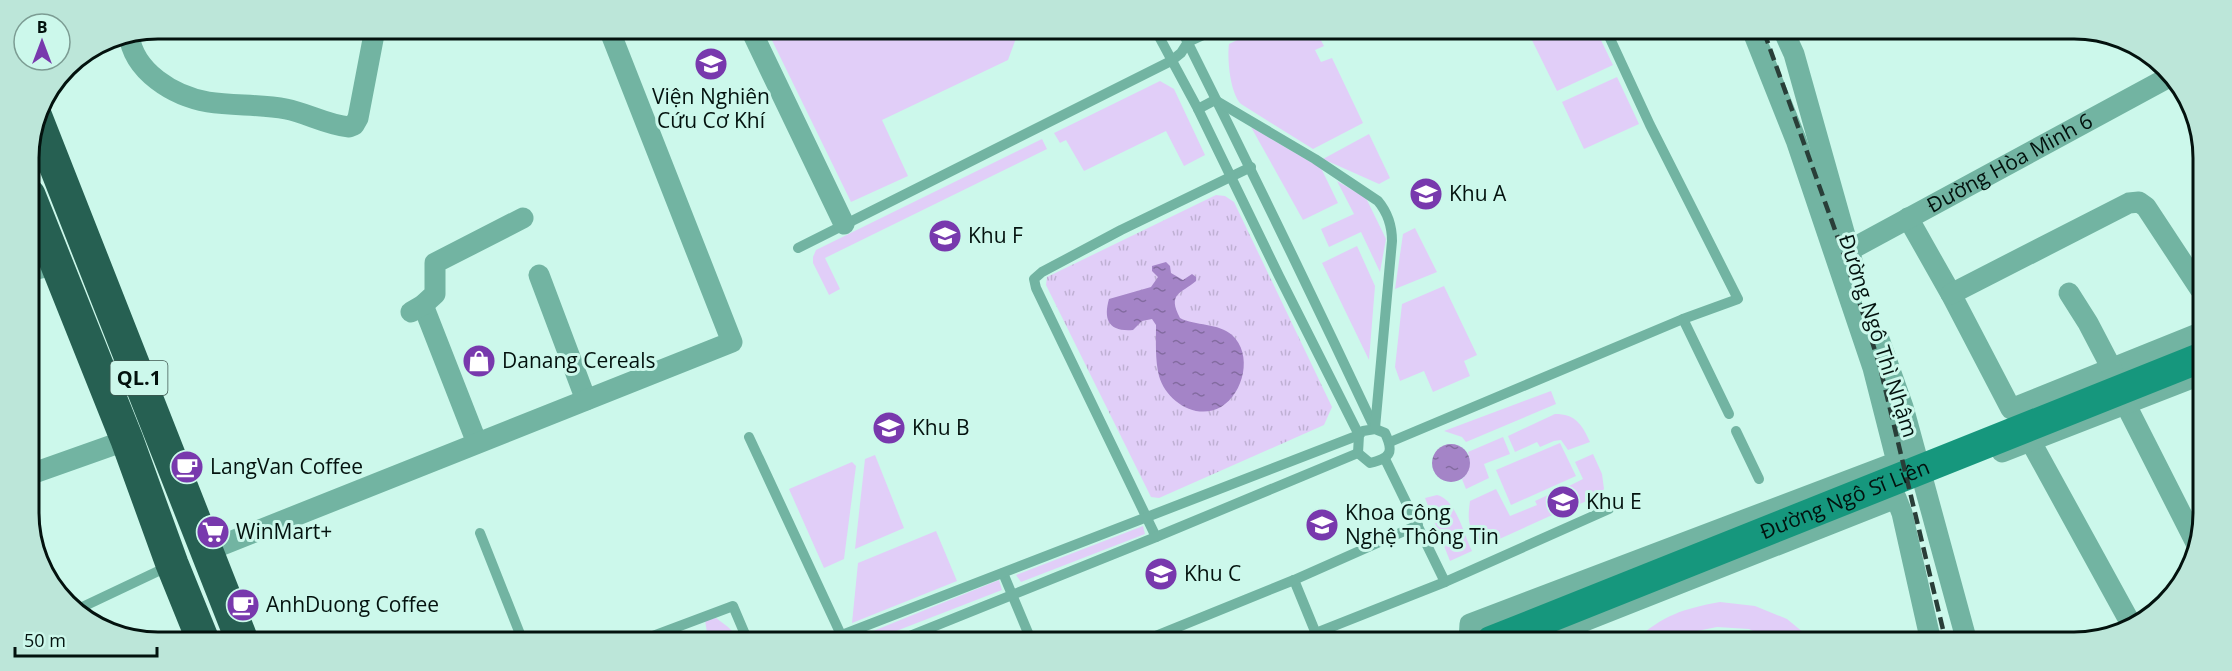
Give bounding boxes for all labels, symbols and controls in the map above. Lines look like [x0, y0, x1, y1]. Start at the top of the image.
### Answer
north arrow [12, 12, 72, 72]
text: B [37, 16, 47, 38]
school or university icon: Viện Nghiên Cứu Cơ Khí [693, 46, 729, 82]
place label: Viện Nghiên Cứu Cơ Khí [652, 82, 770, 134]
street label: Đường Hòa Minh 6 [1922, 106, 2097, 219]
school or university icon: Khu A [1408, 176, 1444, 212]
place label: Khu A [1449, 179, 1507, 207]
school or university icon: Khu F [927, 218, 963, 254]
place label: Khu F [968, 221, 1023, 249]
street label: Đường Ngô Thì Nhậm [1833, 231, 1925, 441]
shop icon: Danang Cereals [461, 343, 497, 379]
place label: Danang Cereals [502, 346, 656, 374]
road number: QL.1 [110, 361, 168, 395]
school or university icon: Khu B [871, 410, 907, 446]
place label: Khu B [912, 413, 970, 441]
cafe icon: LangVan Coffee [169, 449, 205, 485]
place label: LangVan Coffee [210, 452, 363, 480]
street label: Đường Ngô Sĩ Liên [1756, 452, 1933, 545]
school or university icon: Khu E [1545, 484, 1581, 520]
place label: Khu E [1586, 487, 1642, 515]
place label: Khoa Công Nghệ Thông Tin [1345, 498, 1499, 550]
school or university icon: Khoa Công Nghệ Thông Tin [1304, 507, 1340, 543]
supermarket icon: WinMart+ [195, 514, 231, 550]
place label: WinMart+ [236, 517, 332, 545]
school or university icon: Khu C [1143, 556, 1179, 592]
place label: Khu C [1184, 559, 1241, 587]
cafe icon: AnhDuong Coffee [225, 587, 261, 623]
place label: AnhDuong Coffee [266, 590, 439, 618]
scale bar [15, 620, 158, 658]
text: 50 m [24, 628, 66, 652]

